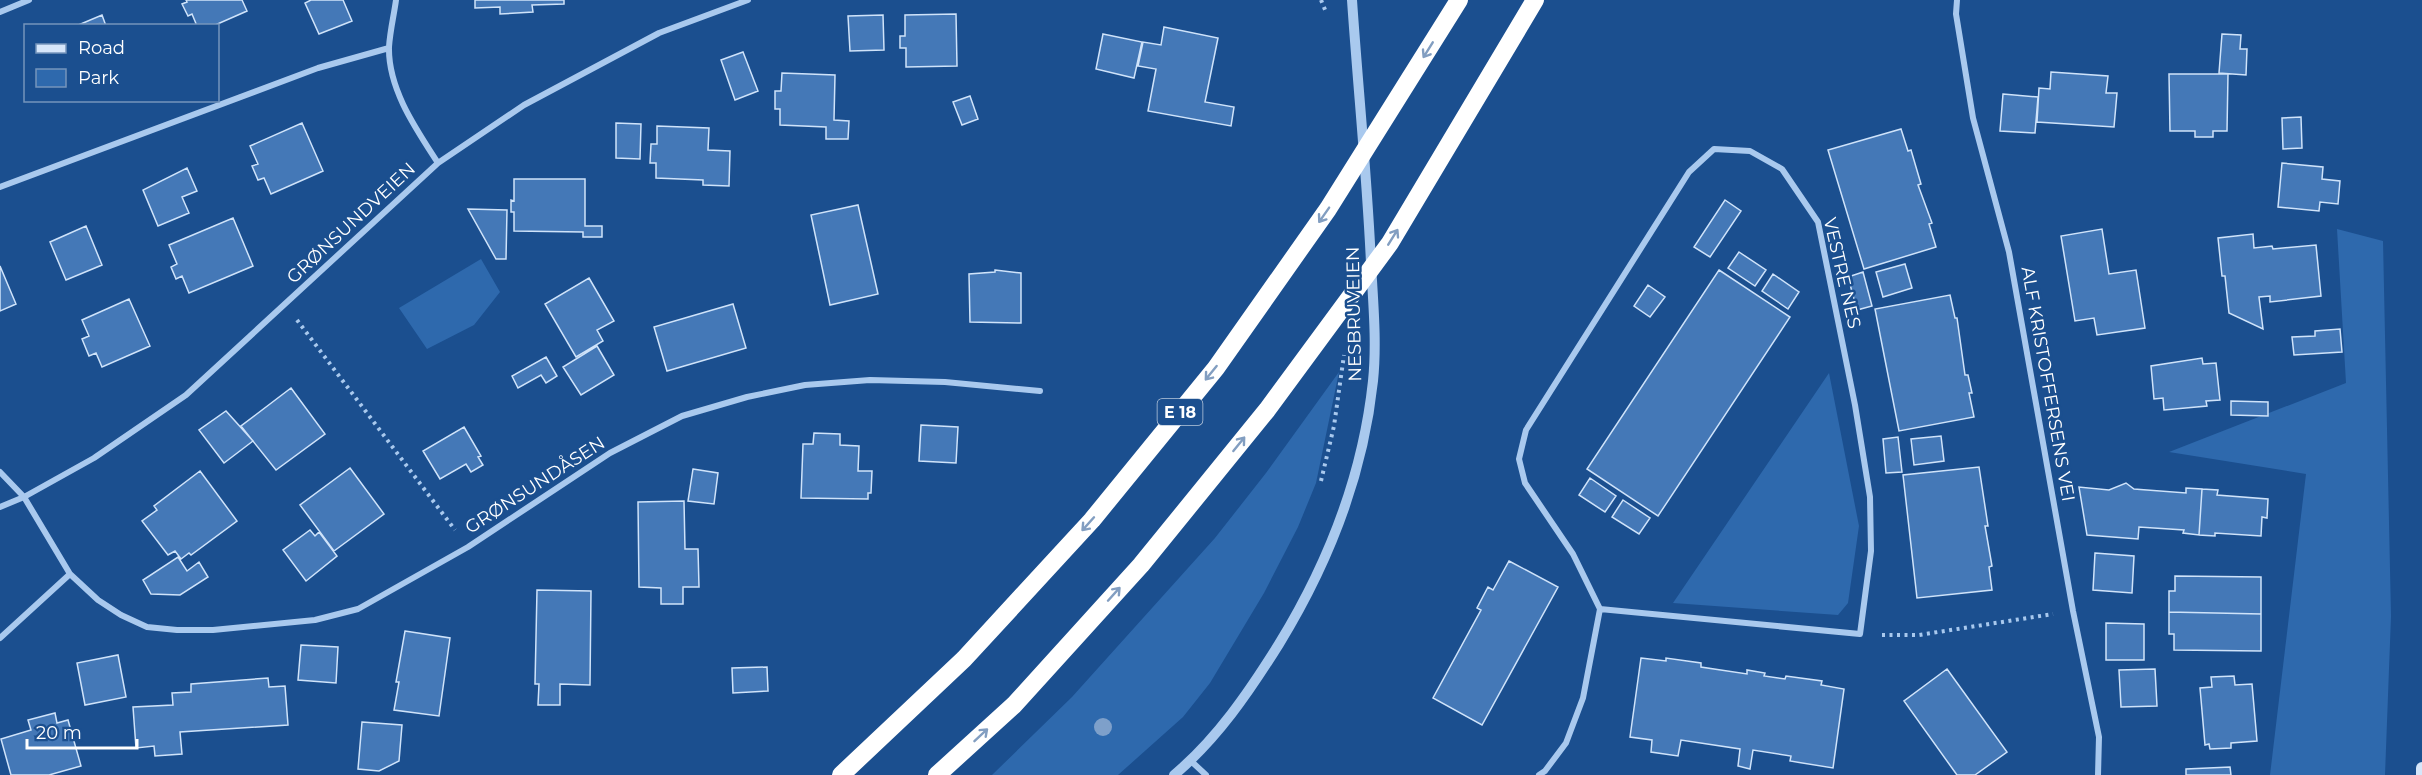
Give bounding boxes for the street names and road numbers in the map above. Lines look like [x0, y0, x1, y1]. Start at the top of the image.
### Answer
street label: GRØNSUNDVEIEN [282, 158, 420, 288]
street label: VESTRE NES [1819, 215, 1865, 331]
street label: NESBRUVEIEN [1342, 246, 1366, 382]
street label: ALF KRISTOFFERSENS VEI [2016, 265, 2080, 503]
road number: E 18 [1158, 399, 1202, 425]
street label: GRØNSUNDÅSEN [461, 431, 609, 538]

